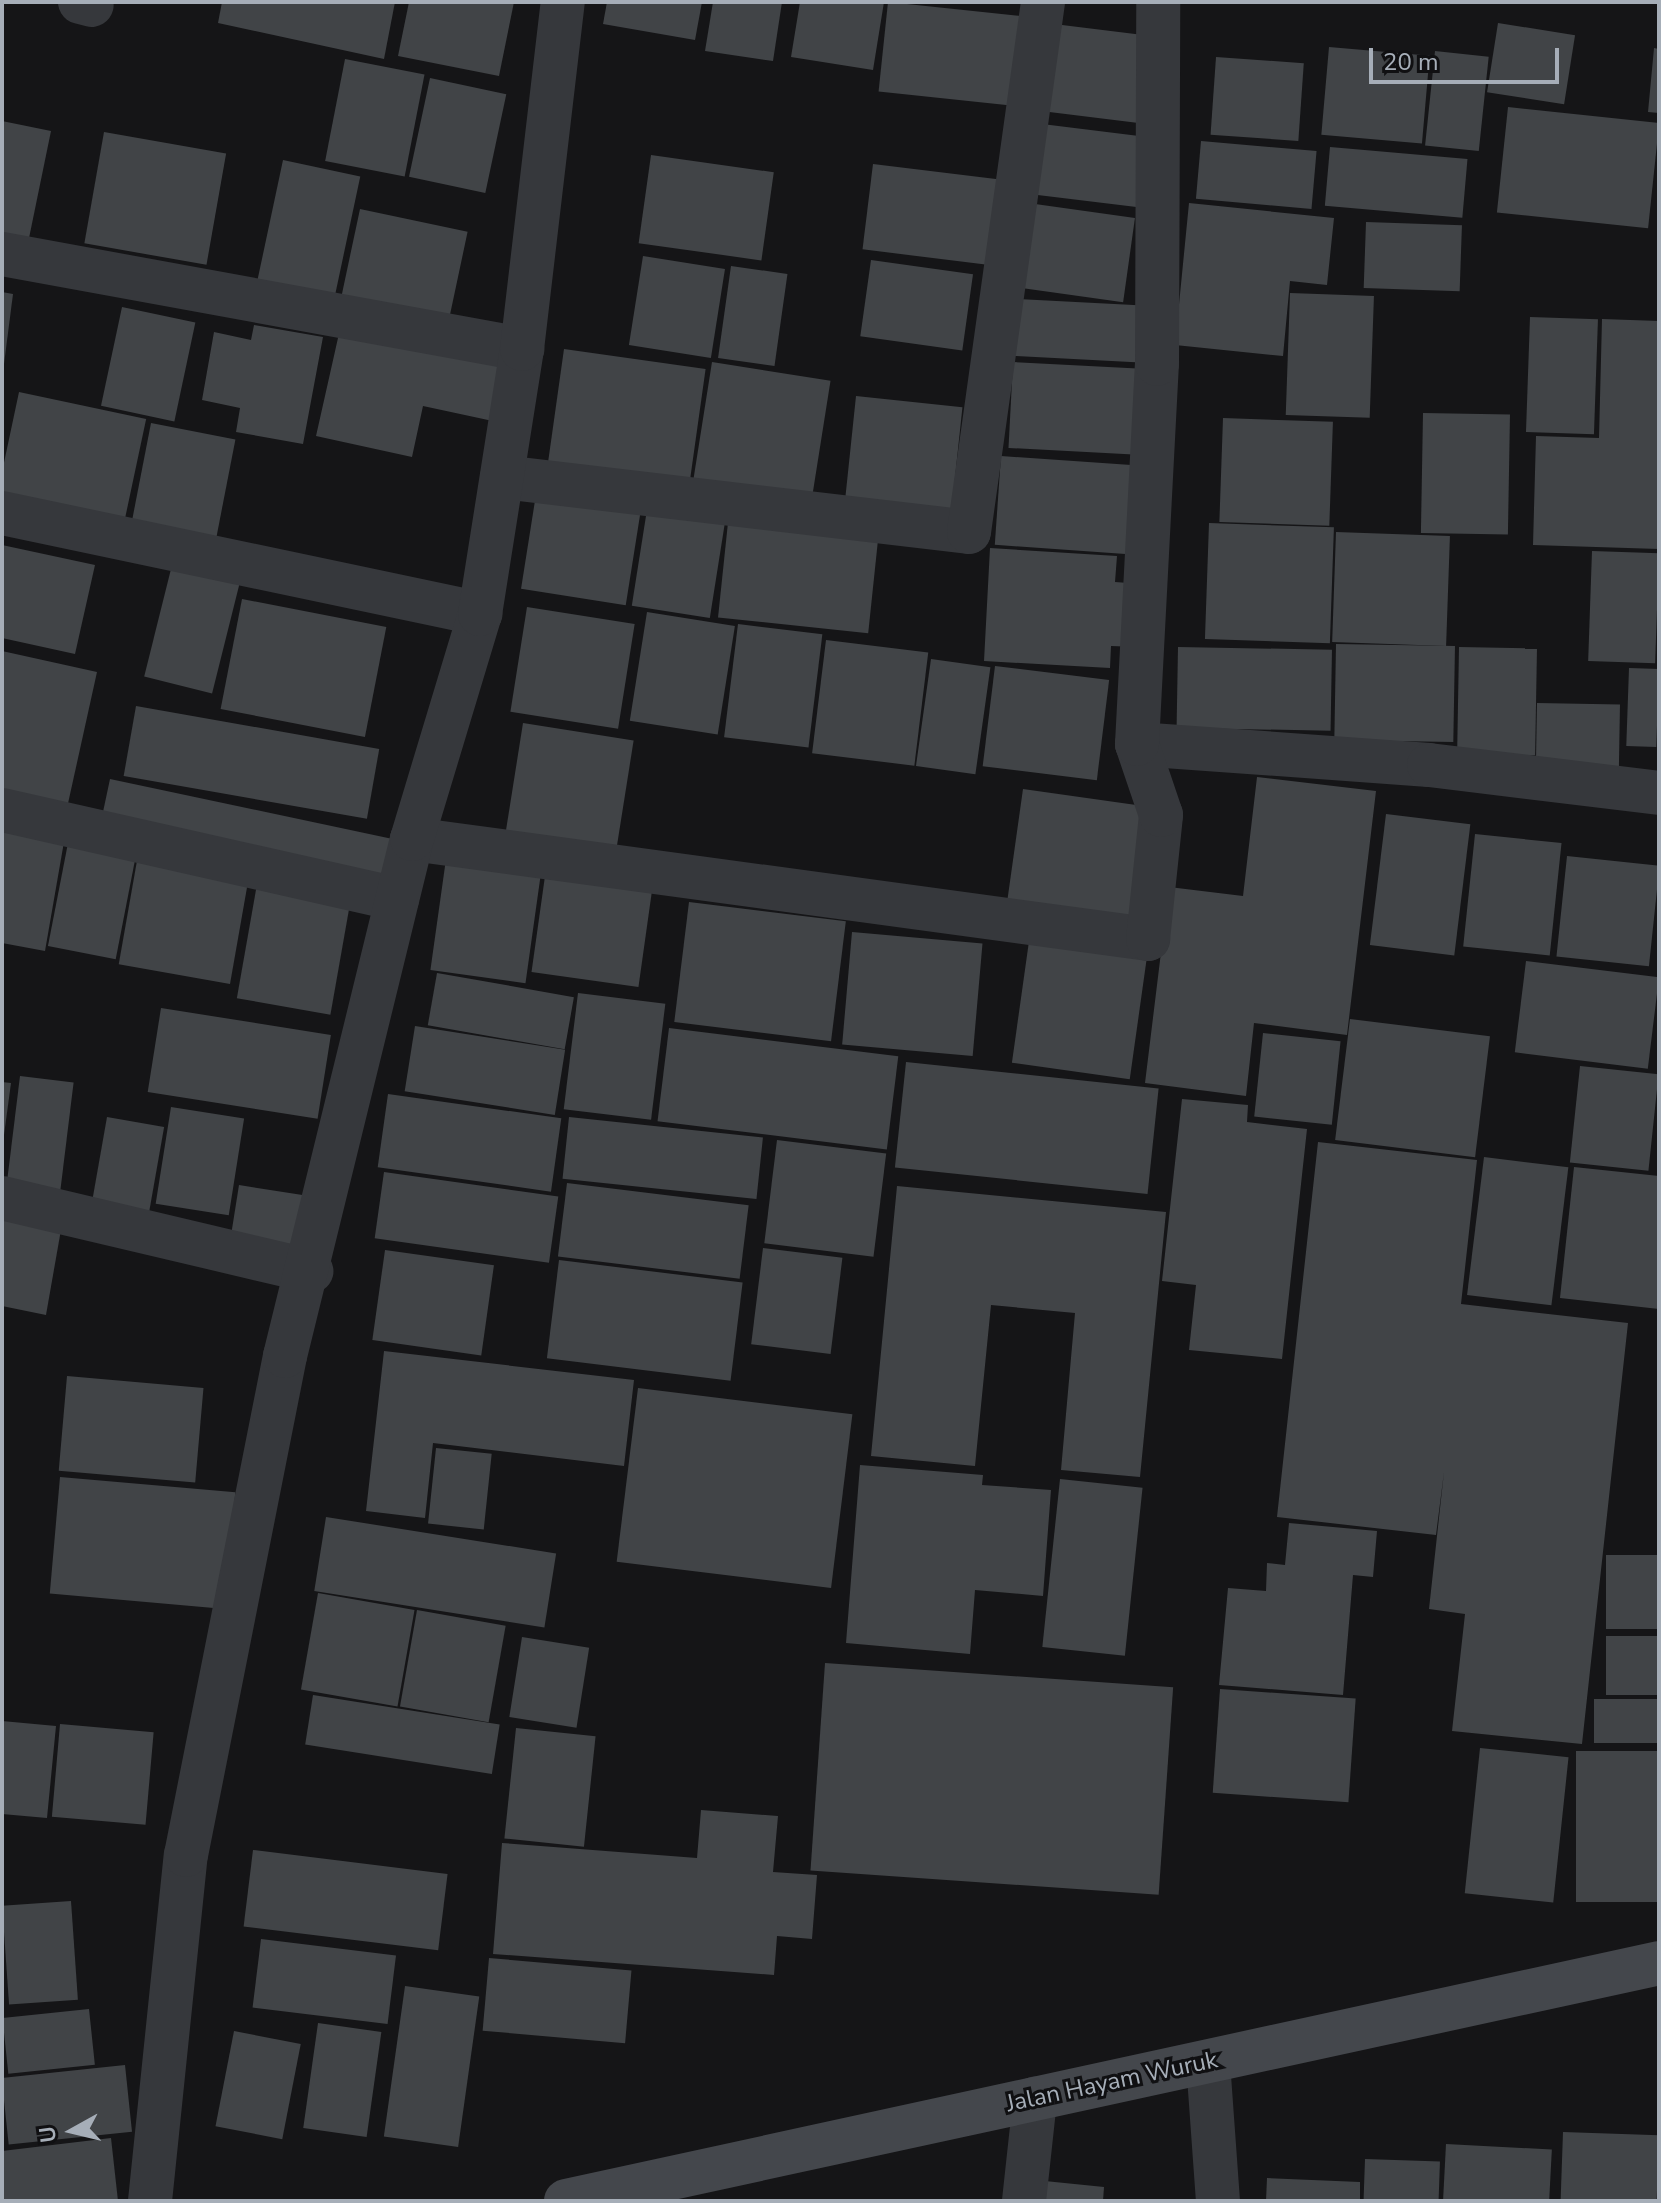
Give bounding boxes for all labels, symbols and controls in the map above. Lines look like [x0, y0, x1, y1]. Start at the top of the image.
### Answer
scale bar [1373, 32, 1563, 82]
text: 20 m [1383, 46, 1439, 78]
street label: Jalan Hayam Wuruk [1004, 2046, 1220, 2118]
north arrow [32, 2091, 112, 2171]
text: U [32, 2124, 64, 2144]

